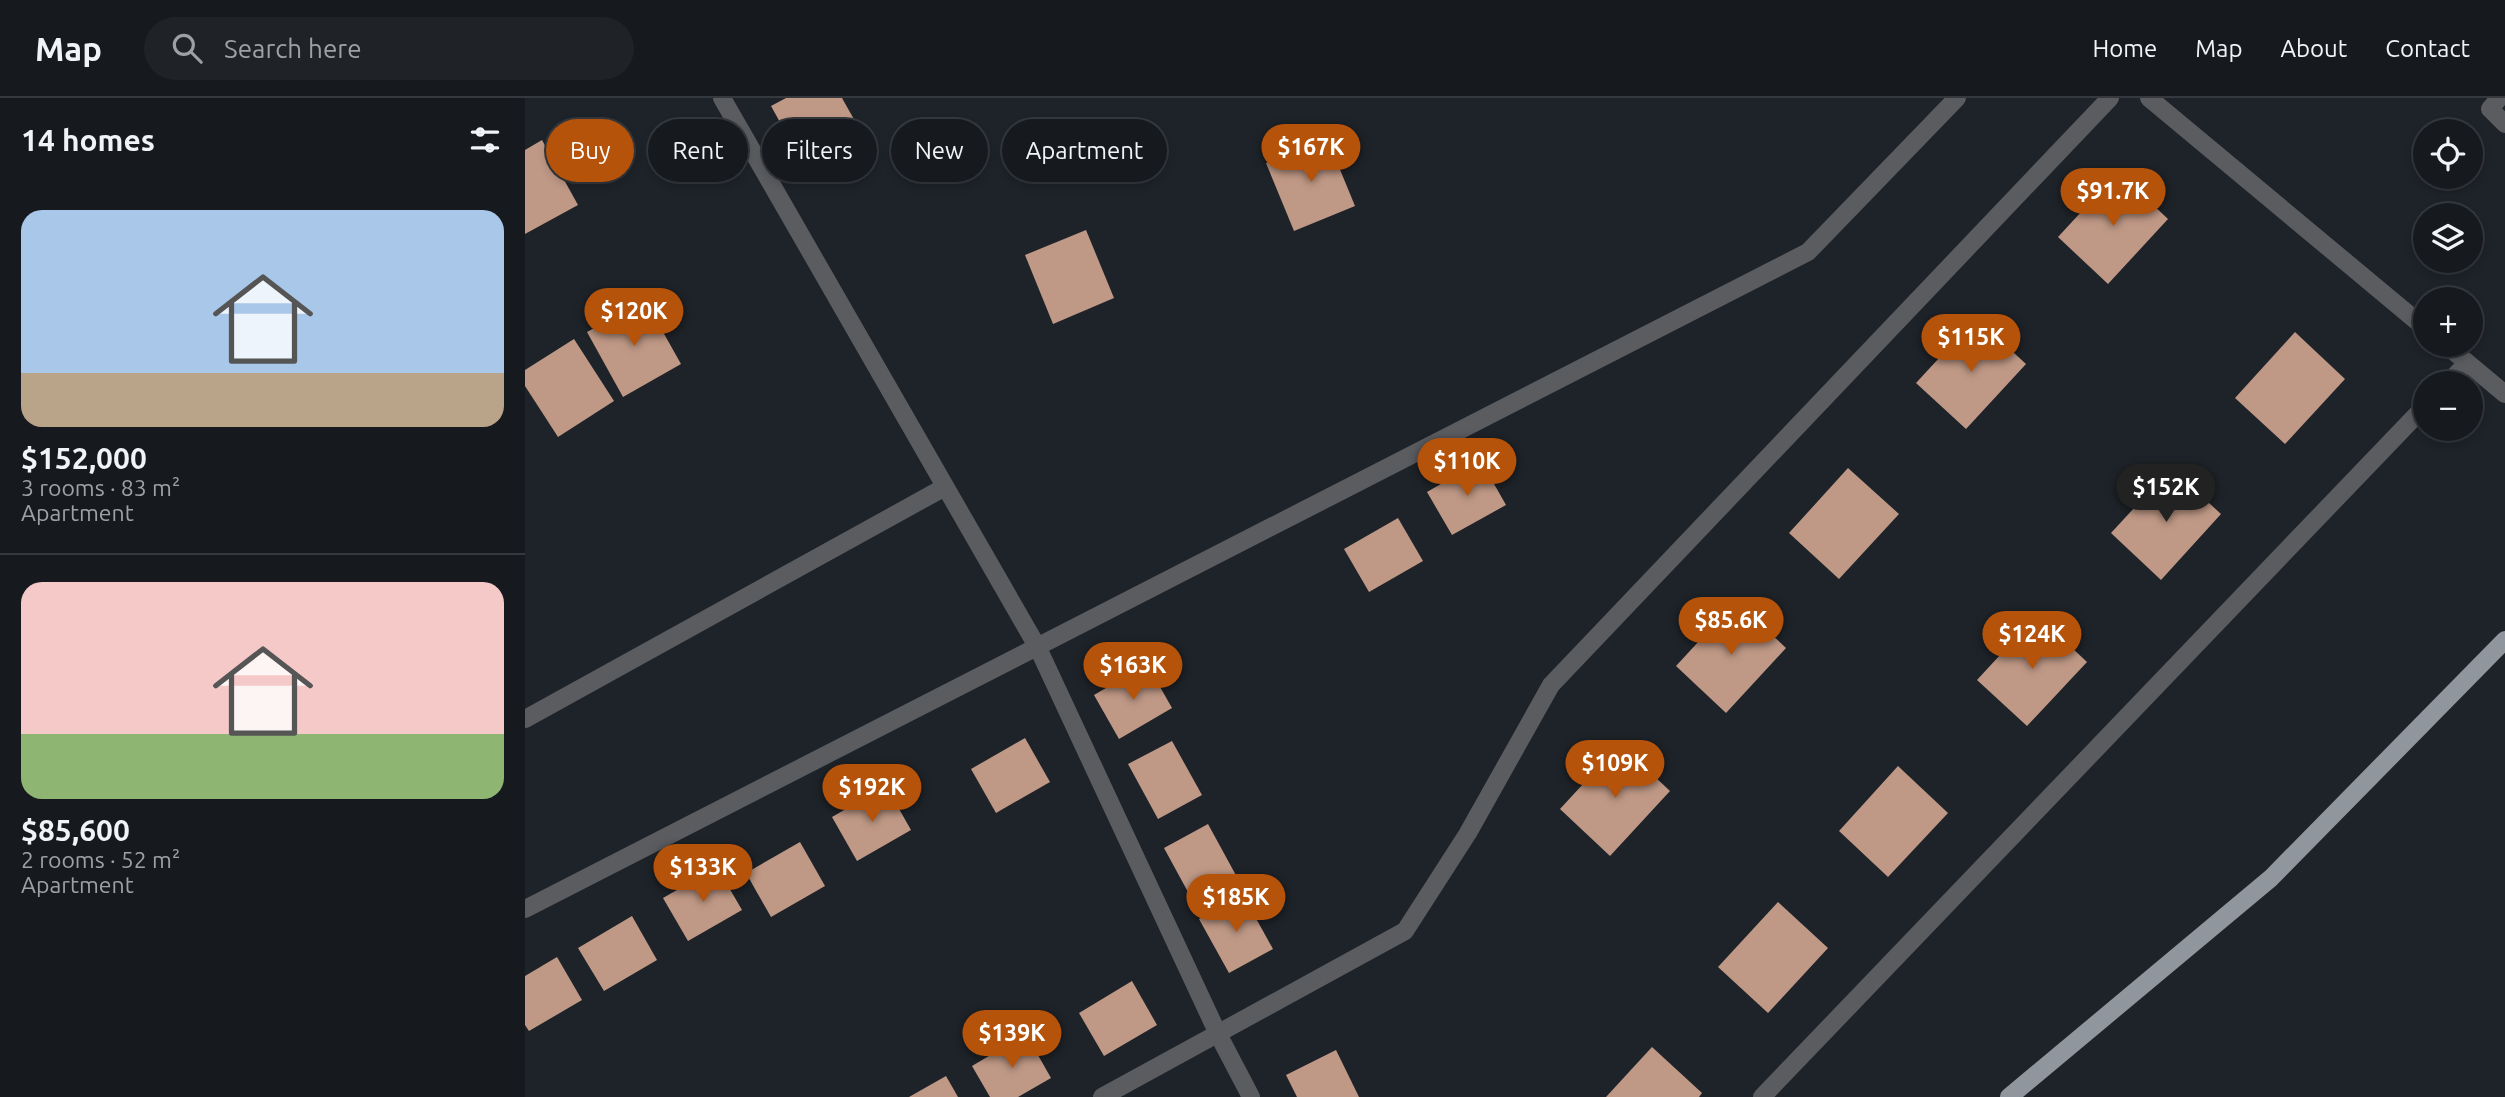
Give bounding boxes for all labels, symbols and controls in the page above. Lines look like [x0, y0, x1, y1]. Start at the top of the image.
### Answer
search box [144, 17, 634, 80]
icon: search [168, 29, 206, 67]
text: Map [35, 30, 102, 67]
text: Search here [224, 34, 362, 63]
text: Home [2092, 35, 2157, 62]
text: Map [2195, 35, 2242, 62]
text: About [2280, 35, 2347, 62]
text: Contact [2385, 35, 2470, 62]
chip: Buy [546, 119, 634, 182]
chip: Rent [648, 119, 748, 182]
chip: Filters [762, 119, 877, 182]
chip: New [891, 119, 988, 182]
chip: Apartment [1002, 119, 1167, 182]
map controls [2413, 119, 2483, 441]
button: locate [2413, 119, 2483, 189]
icon: filters [466, 121, 504, 159]
text: 14 homes [21, 123, 155, 157]
pin: $167K [1262, 125, 1360, 184]
text: $167K [1277, 134, 1345, 159]
pin: $91.7K [2056, 169, 2170, 228]
text: $91.7K [2077, 178, 2149, 203]
button: layers [2413, 203, 2483, 273]
icon: home [200, 256, 326, 382]
button: + [2413, 287, 2483, 357]
pin: $120K [585, 288, 683, 348]
text: $120K [600, 298, 668, 323]
pin: $115K [1922, 314, 2020, 374]
text: $115K [1937, 324, 2005, 349]
button: − [2413, 371, 2483, 441]
pin: $110K [1418, 438, 1516, 498]
text: $152,000 [21, 441, 147, 475]
text: $110K [1433, 448, 1501, 473]
pin: $152K [2117, 464, 2215, 524]
text: $152K [2132, 474, 2200, 499]
text: 3 rooms · 83 m² [21, 475, 180, 500]
text: Apartment [21, 500, 134, 525]
pin: $85.6K [1674, 598, 1788, 657]
text: $85.6K [1695, 607, 1767, 632]
pin: $124K [1983, 612, 2081, 671]
text: $124K [1998, 621, 2066, 646]
icon: home [200, 628, 326, 754]
pin: $163K [1084, 642, 1182, 702]
text: $163K [1099, 652, 1167, 677]
pin: $109K [1566, 740, 1664, 800]
text: $109K [1581, 750, 1649, 775]
pin: $192K [823, 764, 921, 824]
text: $192K [838, 774, 906, 799]
text: $85,600 [21, 813, 130, 847]
pin: $133K [654, 844, 752, 904]
text: 2 rooms · 52 m² [21, 847, 180, 872]
text: $133K [669, 854, 737, 879]
text: Apartment [21, 872, 134, 897]
pin: $185K [1187, 874, 1285, 934]
text: $185K [1202, 884, 1270, 909]
pin: $139K [963, 1010, 1061, 1070]
text: $139K [978, 1020, 1046, 1045]

